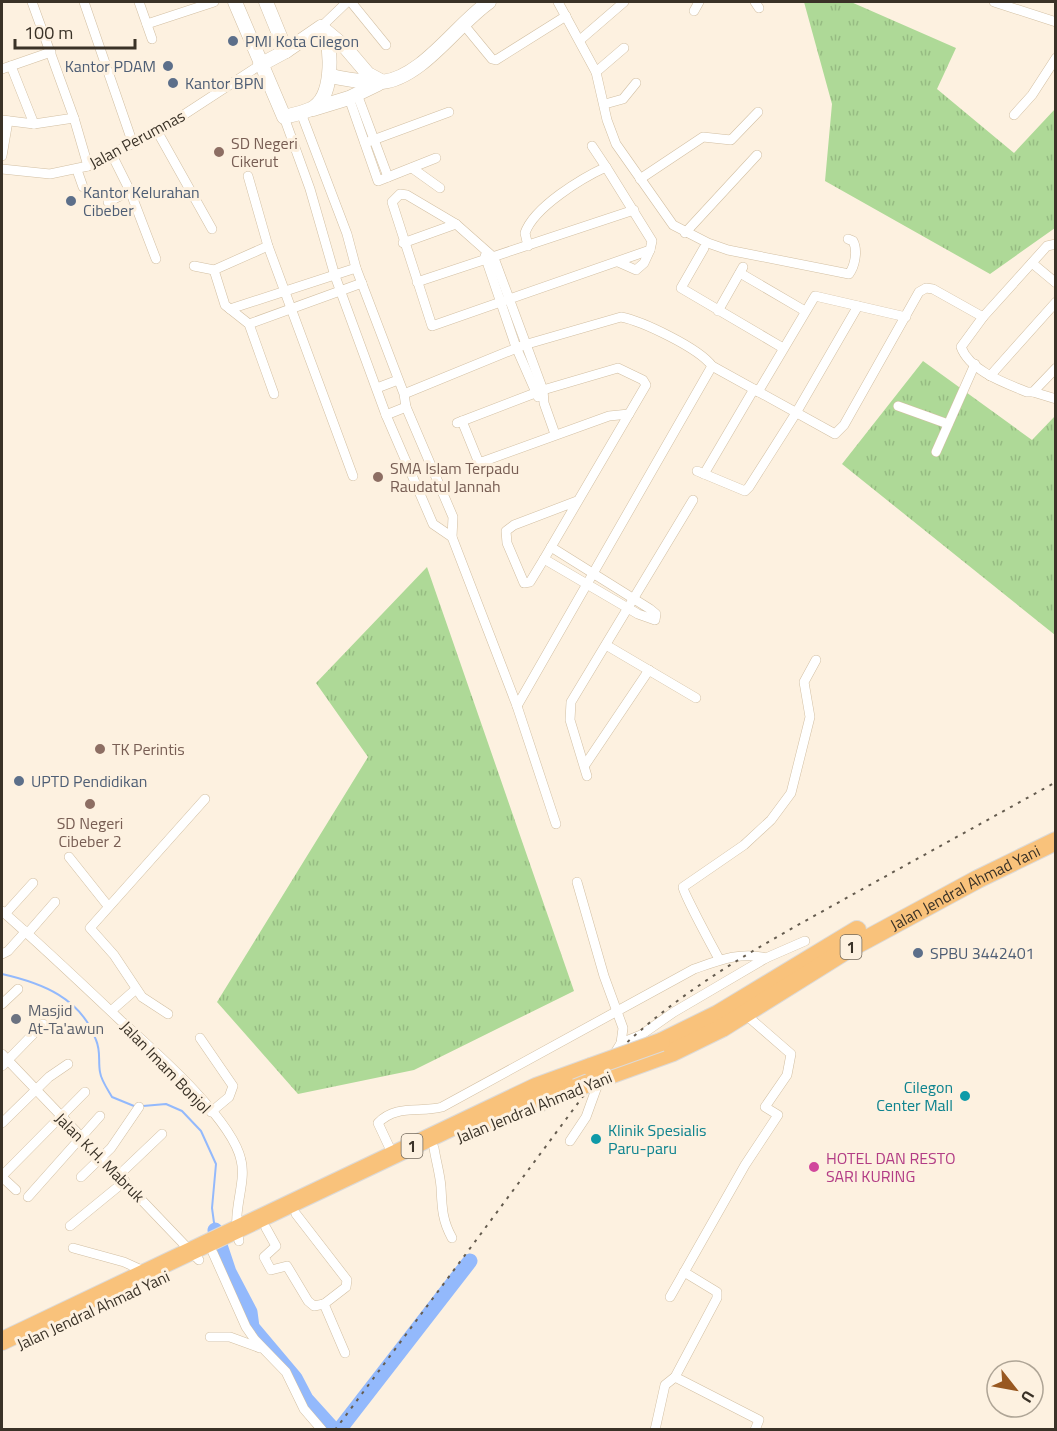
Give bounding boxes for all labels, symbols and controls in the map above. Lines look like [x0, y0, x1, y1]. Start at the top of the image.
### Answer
scale bar [15, 12, 135, 50]
text: 100 m [24, 19, 73, 46]
place label: PMI Kota Cilegon [245, 29, 359, 53]
marker: PMI Kota Cilegon [226, 34, 240, 48]
place label: Kantor PDAM [65, 54, 156, 78]
marker: Kantor PDAM [161, 59, 175, 73]
place label: Kantor BPN [185, 71, 264, 95]
marker: Kantor BPN [166, 76, 180, 90]
street label: Jalan Perumnas [85, 104, 189, 174]
place label: SD Negeri Cikerut [231, 131, 298, 173]
marker: SD Negeri Cikerut [212, 145, 226, 159]
place label: Kantor Kelurahan Cibeber [83, 180, 200, 222]
marker: Kantor Kelurahan Cibeber [64, 194, 78, 208]
place label: SMA Islam Terpadu Raudatul Jannah [390, 456, 519, 498]
marker: SMA Islam Terpadu Raudatul Jannah [371, 470, 385, 484]
place label: TK Perintis [112, 737, 185, 761]
marker: TK Perintis [93, 742, 107, 756]
place label: UPTD Pendidikan [31, 769, 147, 793]
marker: UPTD Pendidikan [12, 774, 26, 788]
marker: SD Negeri Cibeber 2 [83, 797, 97, 811]
place label: SD Negeri Cibeber 2 [57, 811, 123, 853]
street label: Jalan Jendral Ahmad Yani [886, 839, 1044, 937]
road number: 1 [840, 935, 862, 959]
place label: SPBU 3442401 [930, 941, 1035, 965]
marker: SPBU 3442401 [911, 946, 925, 960]
place label: Masjid At-Ta'awun [28, 998, 104, 1040]
marker: Masjid At-Ta'awun [9, 1012, 23, 1026]
street label: Jalan Imam Bonjol [115, 1015, 217, 1119]
street label: Jalan Jendral Ahmad Yani [452, 1065, 616, 1149]
place label: Cilegon Center Mall [876, 1075, 953, 1117]
marker: Cilegon Center Mall [958, 1089, 972, 1103]
street label: Jalan K.H. Mabruk [50, 1107, 151, 1208]
place label: Klinik Spesialis Paru-paru [608, 1118, 706, 1160]
marker: Klinik Spesialis Paru-paru [589, 1132, 603, 1146]
road number: 1 [402, 1134, 422, 1158]
place label: HOTEL DAN RESTO SARI KURING [826, 1146, 955, 1188]
marker: HOTEL DAN RESTO SARI KURING [807, 1160, 821, 1174]
street label: Jalan Jendral Ahmad Yani [13, 1264, 173, 1356]
north arrow [985, 1359, 1045, 1419]
text: U [1015, 1386, 1041, 1407]

